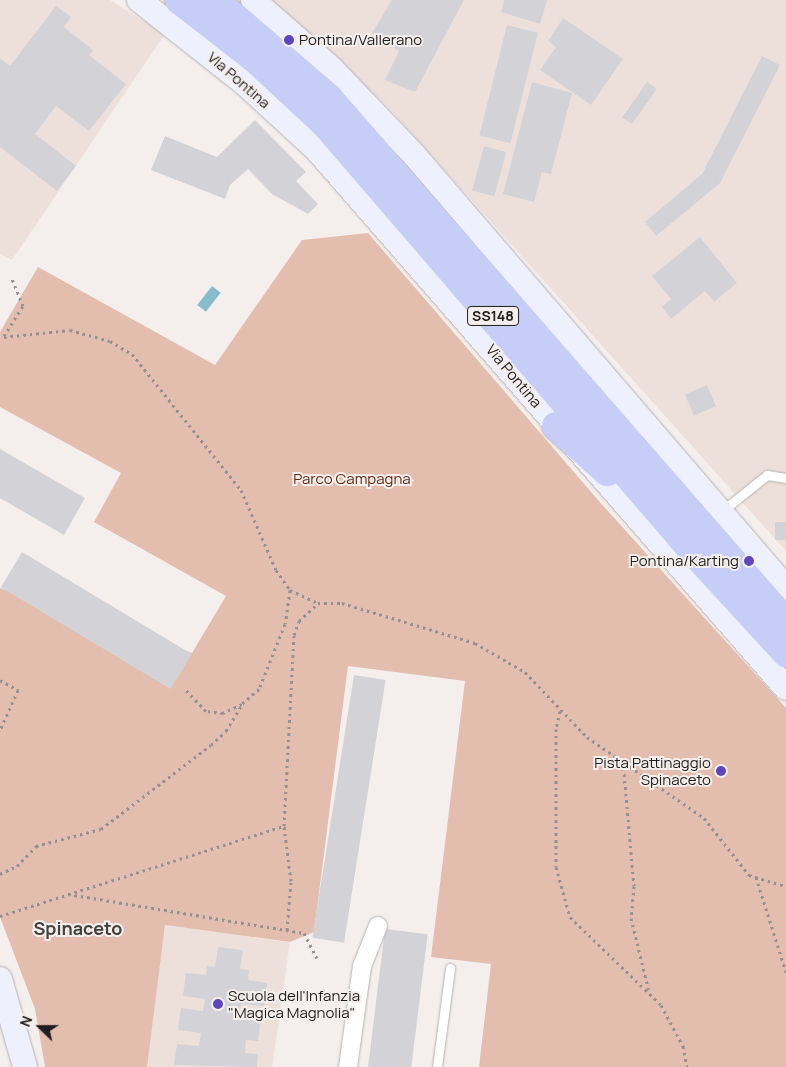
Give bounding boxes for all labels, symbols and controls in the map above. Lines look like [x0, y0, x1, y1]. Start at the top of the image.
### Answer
place label: Pontina/Vallerano [299, 31, 422, 49]
marker: Pontina/Vallerano [283, 34, 295, 46]
street label: Via Pontina [204, 48, 274, 112]
road number: SS148 [467, 304, 519, 328]
street label: Via Pontina [482, 341, 546, 411]
park label: Parco Campagna [293, 470, 411, 488]
place label: Pontina/Karting [630, 552, 739, 570]
marker: Pontina/Karting [743, 555, 755, 567]
place label: Pista Pattinaggio Spinaceto [594, 753, 711, 788]
marker: Pista Pattinaggio Spinaceto [715, 765, 727, 777]
district label: Spinaceto [34, 917, 122, 939]
place label: Scuola dell'Infanzia "Magica Magnolia" [228, 986, 360, 1021]
marker: Scuola dell'Infanzia "Magica Magnolia" [212, 998, 224, 1010]
north arrow [15, 1002, 65, 1052]
text: N [15, 1013, 36, 1029]

